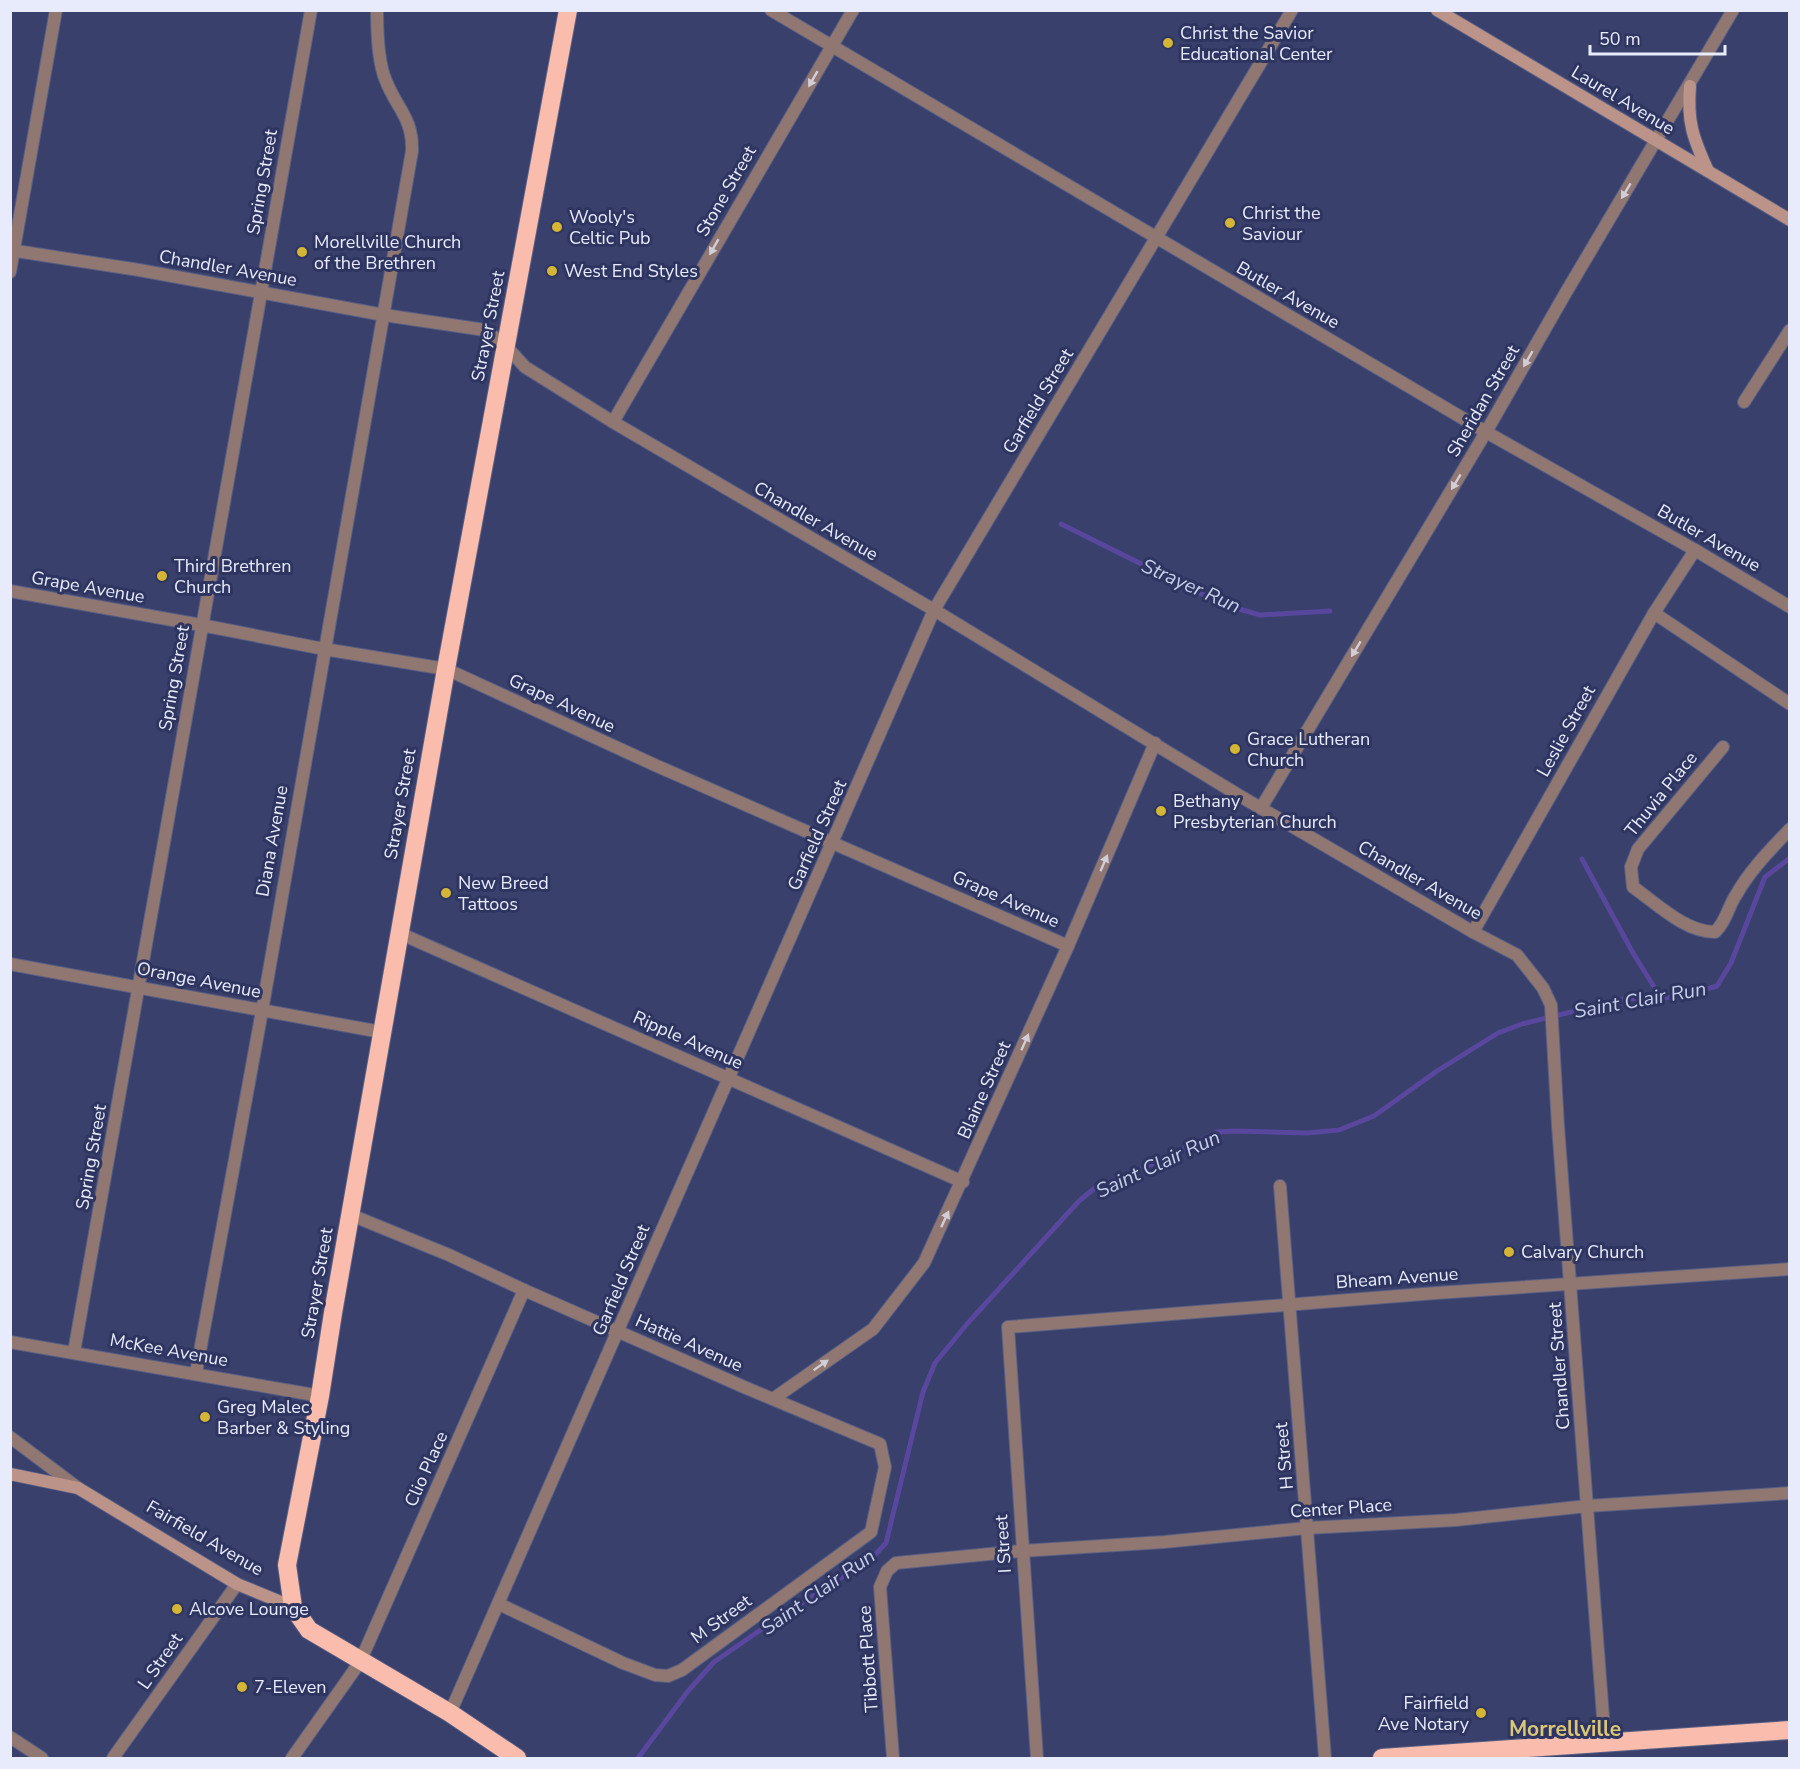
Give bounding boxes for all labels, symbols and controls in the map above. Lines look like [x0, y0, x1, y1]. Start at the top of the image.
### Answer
scale bar [1590, 18, 1725, 56]
place label: Christ the Savior Educational Center [1180, 21, 1333, 66]
text: 50 m [1599, 27, 1641, 51]
marker: Christ the Savior Educational Center [1161, 36, 1175, 50]
street label: Laurel Avenue [1567, 60, 1679, 140]
one-way arrow [807, 71, 818, 87]
street label: Spring Street [241, 127, 283, 237]
street label: Stone Street [690, 141, 762, 241]
one-way arrow [1621, 183, 1632, 199]
place label: Christ the Saviour [1242, 201, 1321, 246]
place label: Wooly's Celtic Pub [569, 205, 651, 250]
marker: Christ the Saviour [1223, 216, 1237, 230]
marker: Wooly's Celtic Pub [550, 220, 564, 234]
place label: Morellville Church of the Brethren [314, 230, 461, 275]
one-way arrow [709, 239, 720, 255]
street label: Chandler Avenue [157, 244, 299, 292]
marker: Morellville Church of the Brethren [295, 245, 309, 259]
street label: Butler Avenue [1232, 256, 1344, 334]
place label: West End Styles [564, 259, 698, 283]
marker: West End Styles [545, 264, 559, 278]
street label: Strayer Street [466, 268, 511, 383]
street label: Sheridan Street [1441, 340, 1525, 461]
street label: Garfield Street [997, 343, 1079, 458]
one-way arrow [1522, 351, 1533, 367]
one-way arrow [1451, 474, 1462, 490]
street label: Chandler Avenue [749, 476, 883, 566]
street label: Butler Avenue [1653, 499, 1765, 577]
water label: Strayer Run [1137, 552, 1245, 620]
place label: Third Brethren Church [174, 554, 291, 599]
street label: Grape Avenue [29, 565, 147, 609]
marker: Third Brethren Church [155, 569, 169, 583]
street label: Spring Street [153, 623, 195, 733]
one-way arrow [1351, 641, 1362, 657]
street label: Grape Avenue [505, 668, 619, 738]
street label: Leslie Street [1531, 681, 1601, 781]
place label: Grace Lutheran Church [1247, 727, 1370, 772]
marker: Grace Lutheran Church [1228, 742, 1242, 756]
street label: Strayer Street [378, 746, 422, 861]
street label: Thuvia Place [1619, 747, 1703, 841]
street label: Garfield Street [782, 775, 852, 894]
street label: Diana Avenue [250, 783, 294, 899]
place label: Bethany Presbyterian Church [1173, 789, 1337, 834]
marker: Bethany Presbyterian Church [1154, 804, 1168, 818]
street label: Chandler Avenue [1353, 835, 1487, 925]
one-way arrow [1099, 854, 1109, 872]
street label: Grape Avenue [949, 865, 1063, 933]
place label: New Breed Tattoos [458, 871, 549, 916]
marker: New Breed Tattoos [439, 886, 453, 900]
street label: Orange Avenue [135, 956, 263, 1004]
water label: Saint Clair Run [1572, 975, 1708, 1025]
street label: Ripple Avenue [629, 1005, 747, 1075]
one-way arrow [1021, 1033, 1030, 1050]
street label: Blaine Street [952, 1037, 1017, 1143]
street label: Spring Street [70, 1102, 112, 1212]
water label: Saint Clair Run [1092, 1123, 1224, 1205]
one-way arrow [940, 1210, 950, 1228]
street label: Garfield Street [587, 1220, 655, 1339]
street label: Strayer Street [295, 1225, 339, 1340]
place label: Calvary Church [1521, 1240, 1644, 1264]
marker: Calvary Church [1502, 1245, 1516, 1259]
street label: Bheam Avenue [1335, 1262, 1459, 1294]
street label: Chandler Street [1543, 1301, 1575, 1430]
street label: Hattie Avenue [631, 1309, 747, 1377]
street label: McKee Avenue [108, 1328, 230, 1372]
one-way arrow [813, 1359, 829, 1371]
place label: Greg Malec Barber & Styling [217, 1395, 350, 1440]
marker: Greg Malec Barber & Styling [198, 1410, 212, 1424]
street label: H Street [1269, 1421, 1299, 1491]
street label: Clio Place [399, 1427, 453, 1511]
street label: Center Place [1289, 1492, 1393, 1524]
street label: Fairfield Avenue [142, 1495, 268, 1581]
street label: I Street [989, 1513, 1017, 1574]
water label: Saint Clair Run [755, 1543, 881, 1641]
street label: M Street [686, 1589, 757, 1649]
place label: Alcove Lounge [189, 1597, 309, 1621]
marker: Alcove Lounge [170, 1602, 184, 1616]
street label: Tibbott Place [852, 1605, 884, 1713]
street label: L Street [132, 1628, 188, 1694]
place label: 7-Eleven [254, 1675, 327, 1699]
marker: 7-Eleven [235, 1680, 249, 1694]
place label: Fairfield Ave Notary [1378, 1691, 1470, 1736]
marker: Fairfield Ave Notary [1474, 1706, 1488, 1720]
district label: Morrellville [1509, 1715, 1621, 1743]

